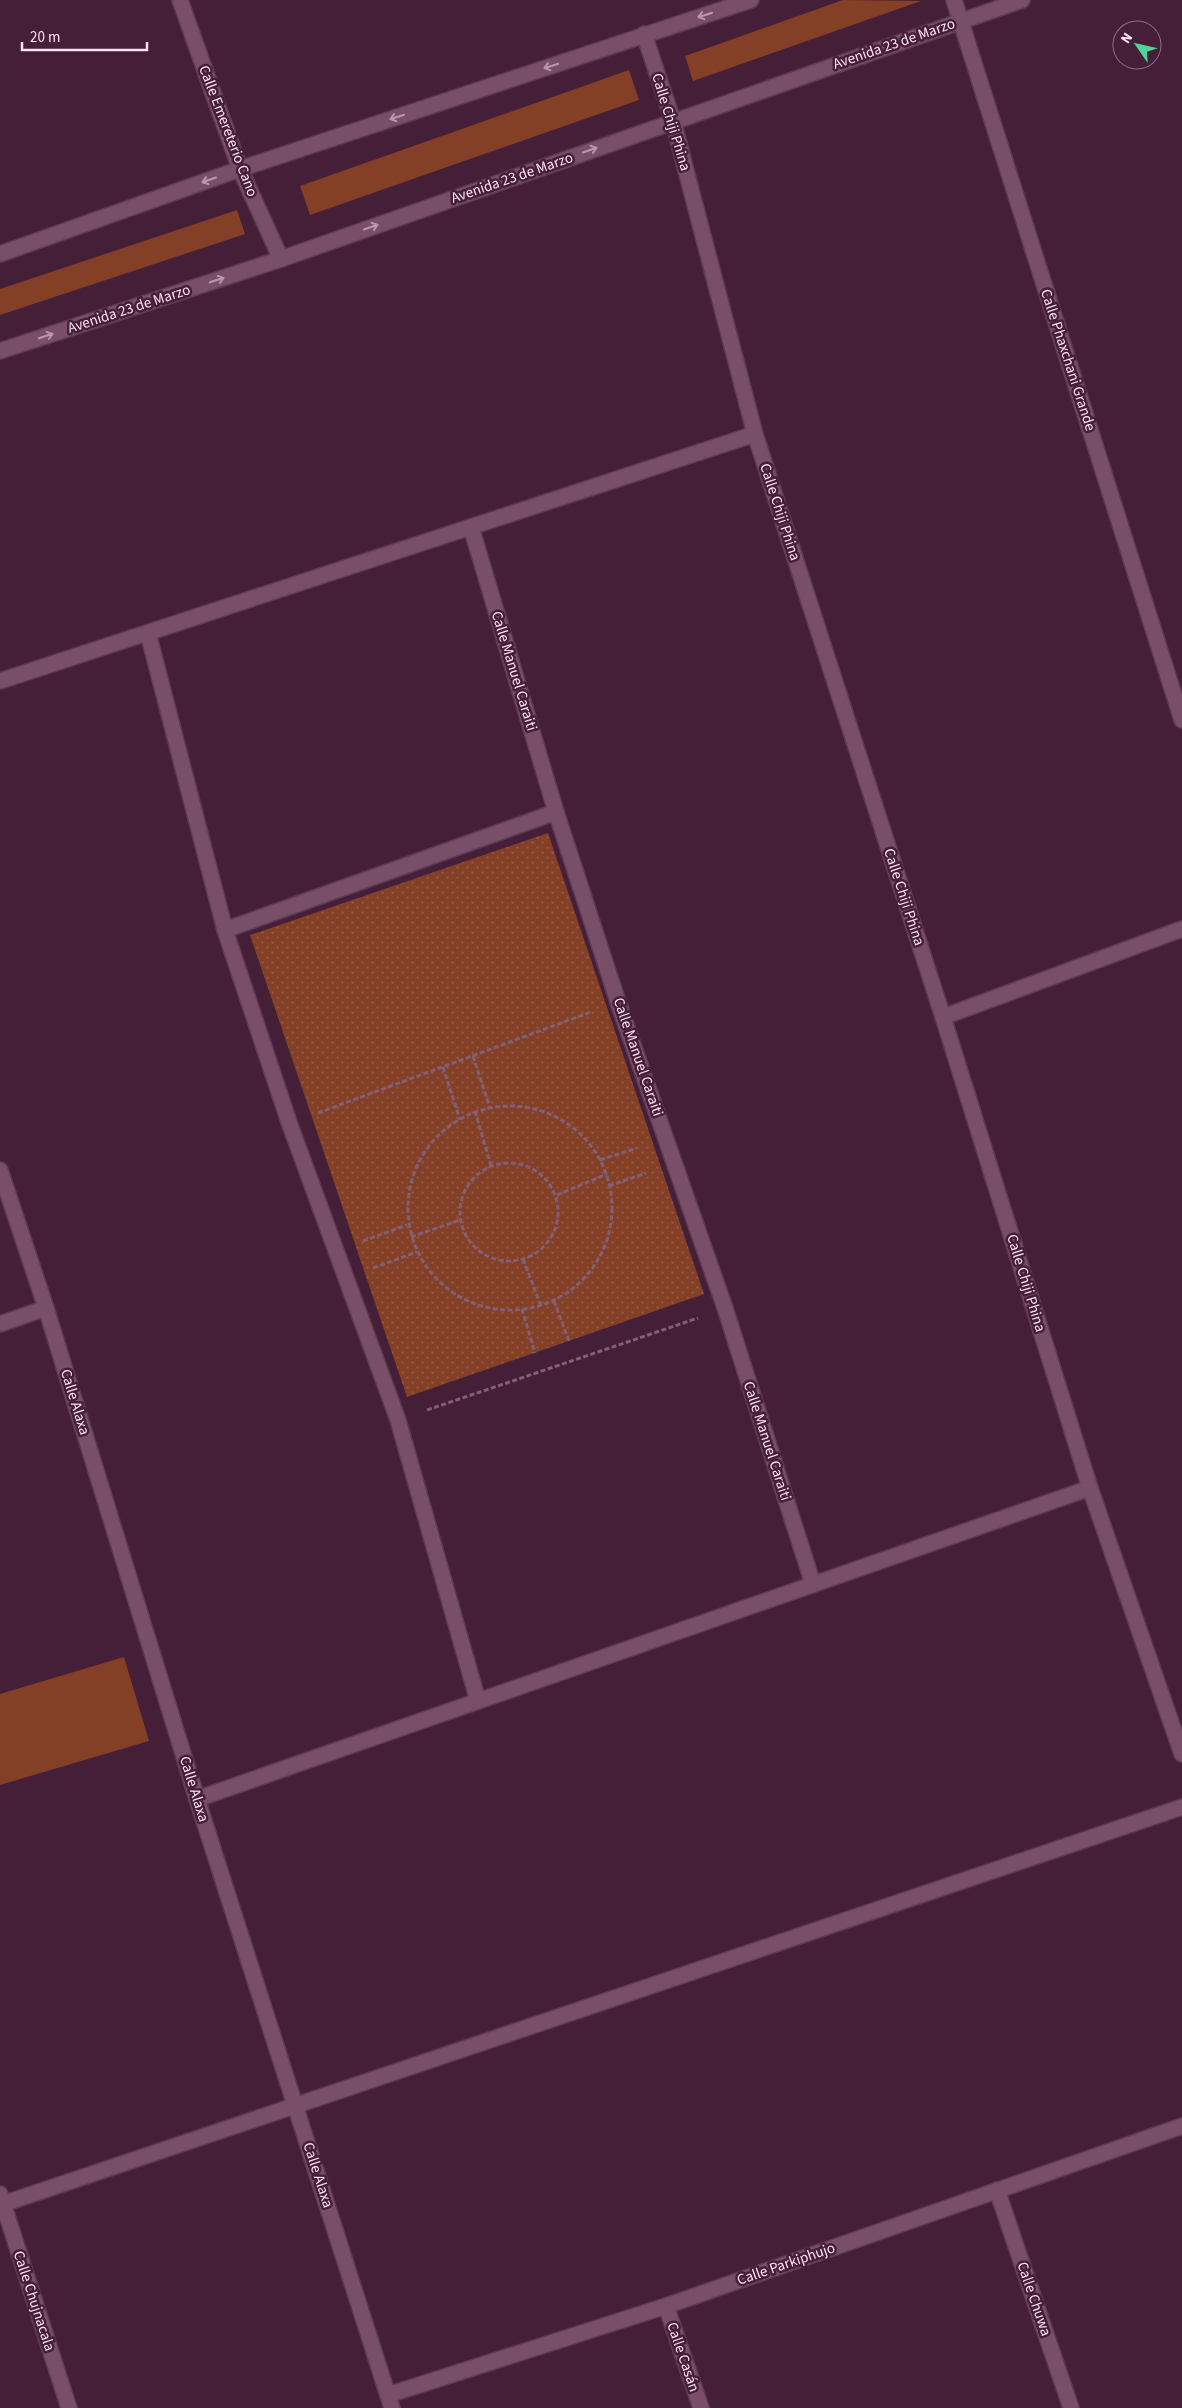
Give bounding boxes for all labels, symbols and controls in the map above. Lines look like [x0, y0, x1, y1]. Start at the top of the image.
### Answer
one-way arrow [698, 11, 713, 20]
street label: Avenida 23 de Marzo [830, 13, 958, 75]
scale bar [22, 20, 148, 52]
north arrow [1112, 20, 1162, 70]
text: 20 m [30, 27, 60, 48]
text: N [1116, 29, 1138, 48]
one-way arrow [543, 61, 559, 71]
street label: Calle Emereterio Cano [193, 62, 263, 200]
street label: Calle Chiji Phina [646, 71, 696, 173]
one-way arrow [389, 113, 405, 122]
one-way arrow [582, 145, 598, 154]
street label: Avenida 23 de Marzo [448, 147, 576, 209]
one-way arrow [202, 176, 218, 185]
one-way arrow [363, 222, 378, 231]
one-way arrow [209, 275, 225, 284]
street label: Avenida 23 de Marzo [65, 279, 193, 339]
street label: Calle Phaxchani Grande [1035, 286, 1101, 434]
one-way arrow [38, 331, 54, 340]
street label: Calle Chiji Phina [754, 461, 806, 563]
street label: Calle Manuel Caraiti [486, 608, 542, 734]
street label: Calle Chiji Phina [878, 846, 930, 948]
street label: Calle Manuel Caraiti [608, 995, 668, 1119]
street label: Calle Chiji Phina [1001, 1232, 1051, 1334]
street label: Calle Alaxa [55, 1366, 95, 1438]
street label: Calle Manuel Caraiti [738, 1379, 796, 1503]
street label: Calle Alaxa [174, 1753, 214, 1825]
street label: Calle Alaxa [298, 2139, 338, 2211]
street label: Calle Parkiphujo [734, 2237, 838, 2291]
street label: Calle Chujnacala [8, 2248, 60, 2354]
street label: Calle Chuwa [1011, 2259, 1057, 2339]
street label: Calle Casán [661, 2319, 705, 2395]

